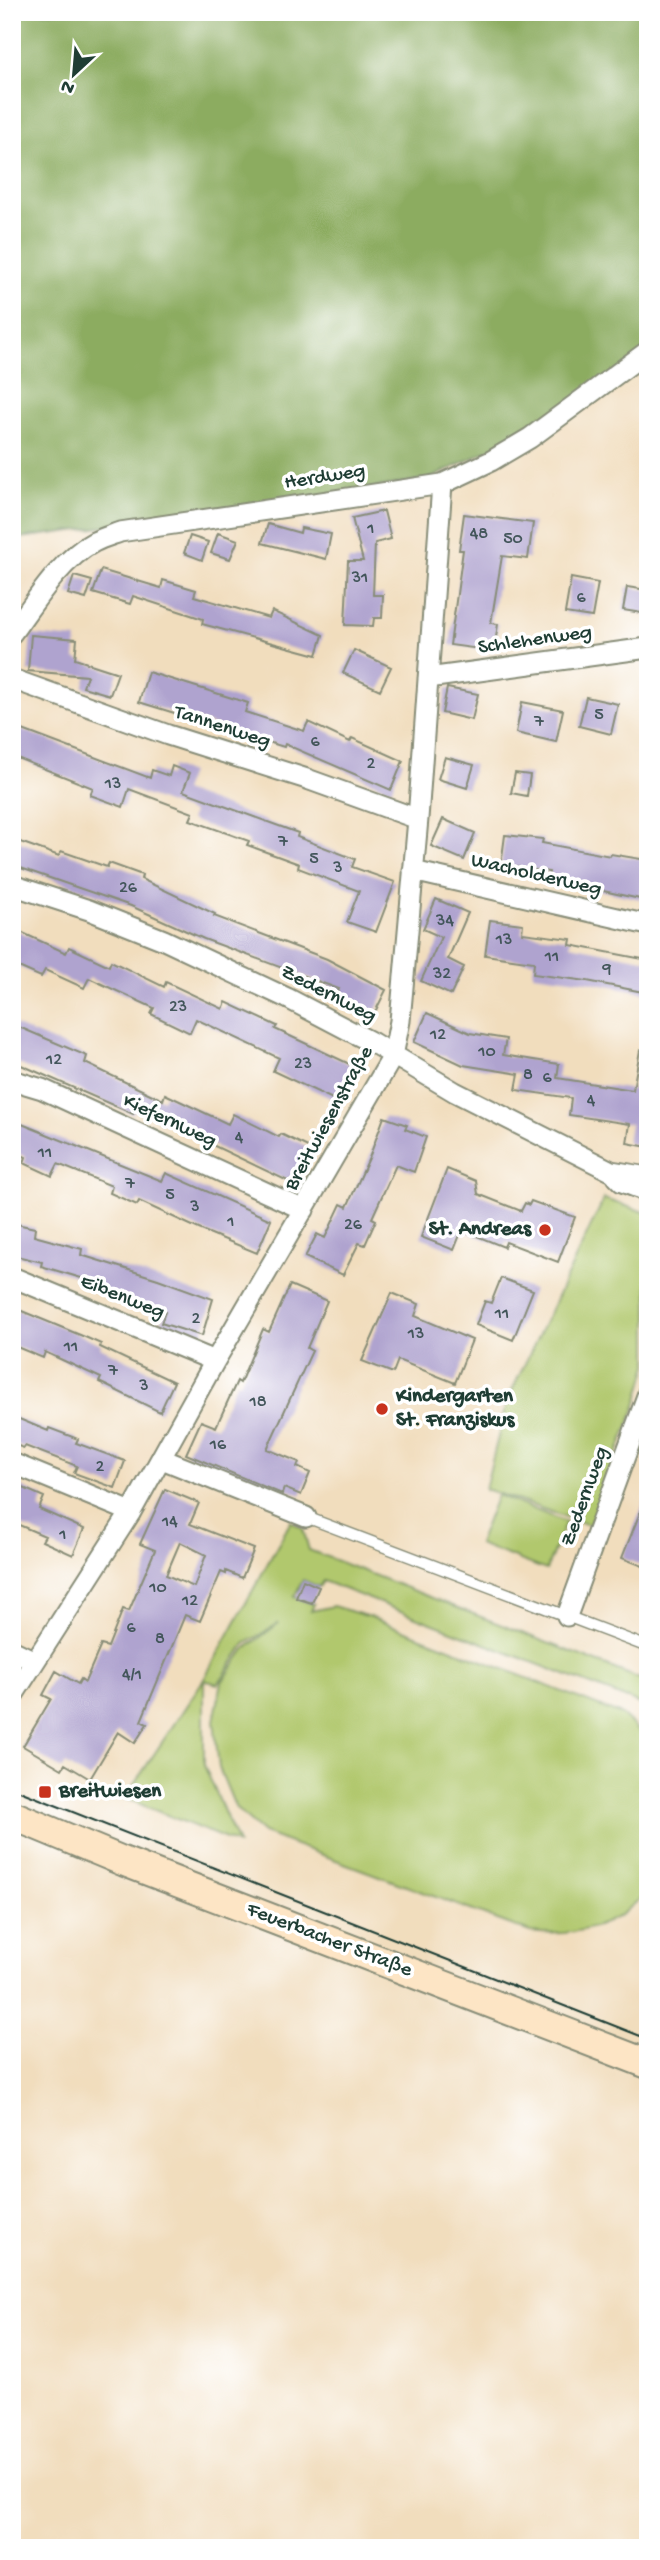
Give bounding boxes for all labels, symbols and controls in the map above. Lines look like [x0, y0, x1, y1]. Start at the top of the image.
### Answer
north arrow [38, 38, 108, 108]
text: N [57, 73, 79, 99]
street label: Herdweg [283, 459, 367, 497]
house number: 1 [366, 519, 375, 540]
house number: 48 [470, 524, 488, 545]
house number: 50 [503, 529, 523, 550]
house number: 31 [351, 568, 368, 589]
house number: 6 [576, 588, 586, 609]
street label: Schlehenweg [476, 621, 594, 661]
street label: Tannenweg [170, 700, 273, 755]
house number: 5 [594, 705, 604, 726]
house number: 7 [533, 712, 544, 733]
house number: 6 [310, 732, 320, 753]
house number: 2 [367, 754, 376, 775]
house number: 13 [104, 774, 121, 795]
house number: 7 [277, 832, 288, 853]
house number: 5 [309, 849, 319, 870]
street label: Wacholderweg [468, 849, 604, 903]
house number: 3 [332, 858, 343, 879]
house number: 26 [119, 878, 138, 899]
house number: 34 [435, 911, 454, 932]
house number: 13 [495, 930, 512, 951]
house number: 11 [544, 947, 559, 968]
house number: 9 [601, 959, 612, 980]
street label: Zedernweg [276, 960, 380, 1030]
house number: 32 [432, 964, 451, 985]
house number: 23 [169, 997, 187, 1018]
house number: 12 [429, 1025, 446, 1046]
street label: Breitwiesenstraße [279, 1041, 381, 1196]
house number: 10 [477, 1042, 496, 1063]
house number: 12 [45, 1050, 62, 1071]
house number: 23 [294, 1054, 312, 1075]
house number: 8 [523, 1065, 533, 1086]
house number: 6 [542, 1068, 552, 1089]
street label: Kiefernweg [118, 1089, 220, 1155]
house number: 4 [587, 1091, 596, 1112]
house number: 4 [235, 1128, 244, 1149]
house number: 11 [37, 1143, 52, 1164]
house number: 7 [124, 1174, 135, 1195]
house number: 5 [165, 1185, 175, 1206]
house number: 3 [189, 1197, 200, 1218]
house number: 1 [226, 1212, 235, 1233]
house number: 26 [344, 1215, 363, 1236]
place label: St. Andreas [429, 1218, 532, 1243]
marker: St. Andreas [537, 1222, 553, 1238]
street label: Eibenweg [76, 1270, 168, 1326]
house number: 11 [494, 1304, 509, 1325]
house number: 2 [192, 1309, 201, 1330]
house number: 13 [407, 1324, 424, 1345]
house number: 11 [63, 1337, 78, 1358]
house number: 7 [107, 1361, 118, 1382]
house number: 3 [138, 1376, 149, 1397]
place label: Kindergarten St. Franziskus [395, 1385, 515, 1434]
house number: 18 [248, 1392, 267, 1413]
marker: Kindergarten St. Franziskus [374, 1401, 390, 1417]
house number: 16 [209, 1435, 227, 1456]
street label: Zedernweg [556, 1444, 616, 1550]
house number: 2 [96, 1457, 105, 1478]
house number: 14 [161, 1512, 178, 1533]
house number: 1 [58, 1525, 67, 1546]
house number: 10 [148, 1578, 167, 1599]
house number: 12 [181, 1591, 198, 1612]
house number: 6 [126, 1618, 136, 1639]
house number: 8 [155, 1629, 165, 1650]
house number: 4/1 [122, 1665, 142, 1686]
place label: Breitwiesen [58, 1780, 162, 1805]
marker: Breitwiesen [37, 1784, 53, 1800]
street label: Feuerbacher Straße [242, 1898, 416, 1984]

